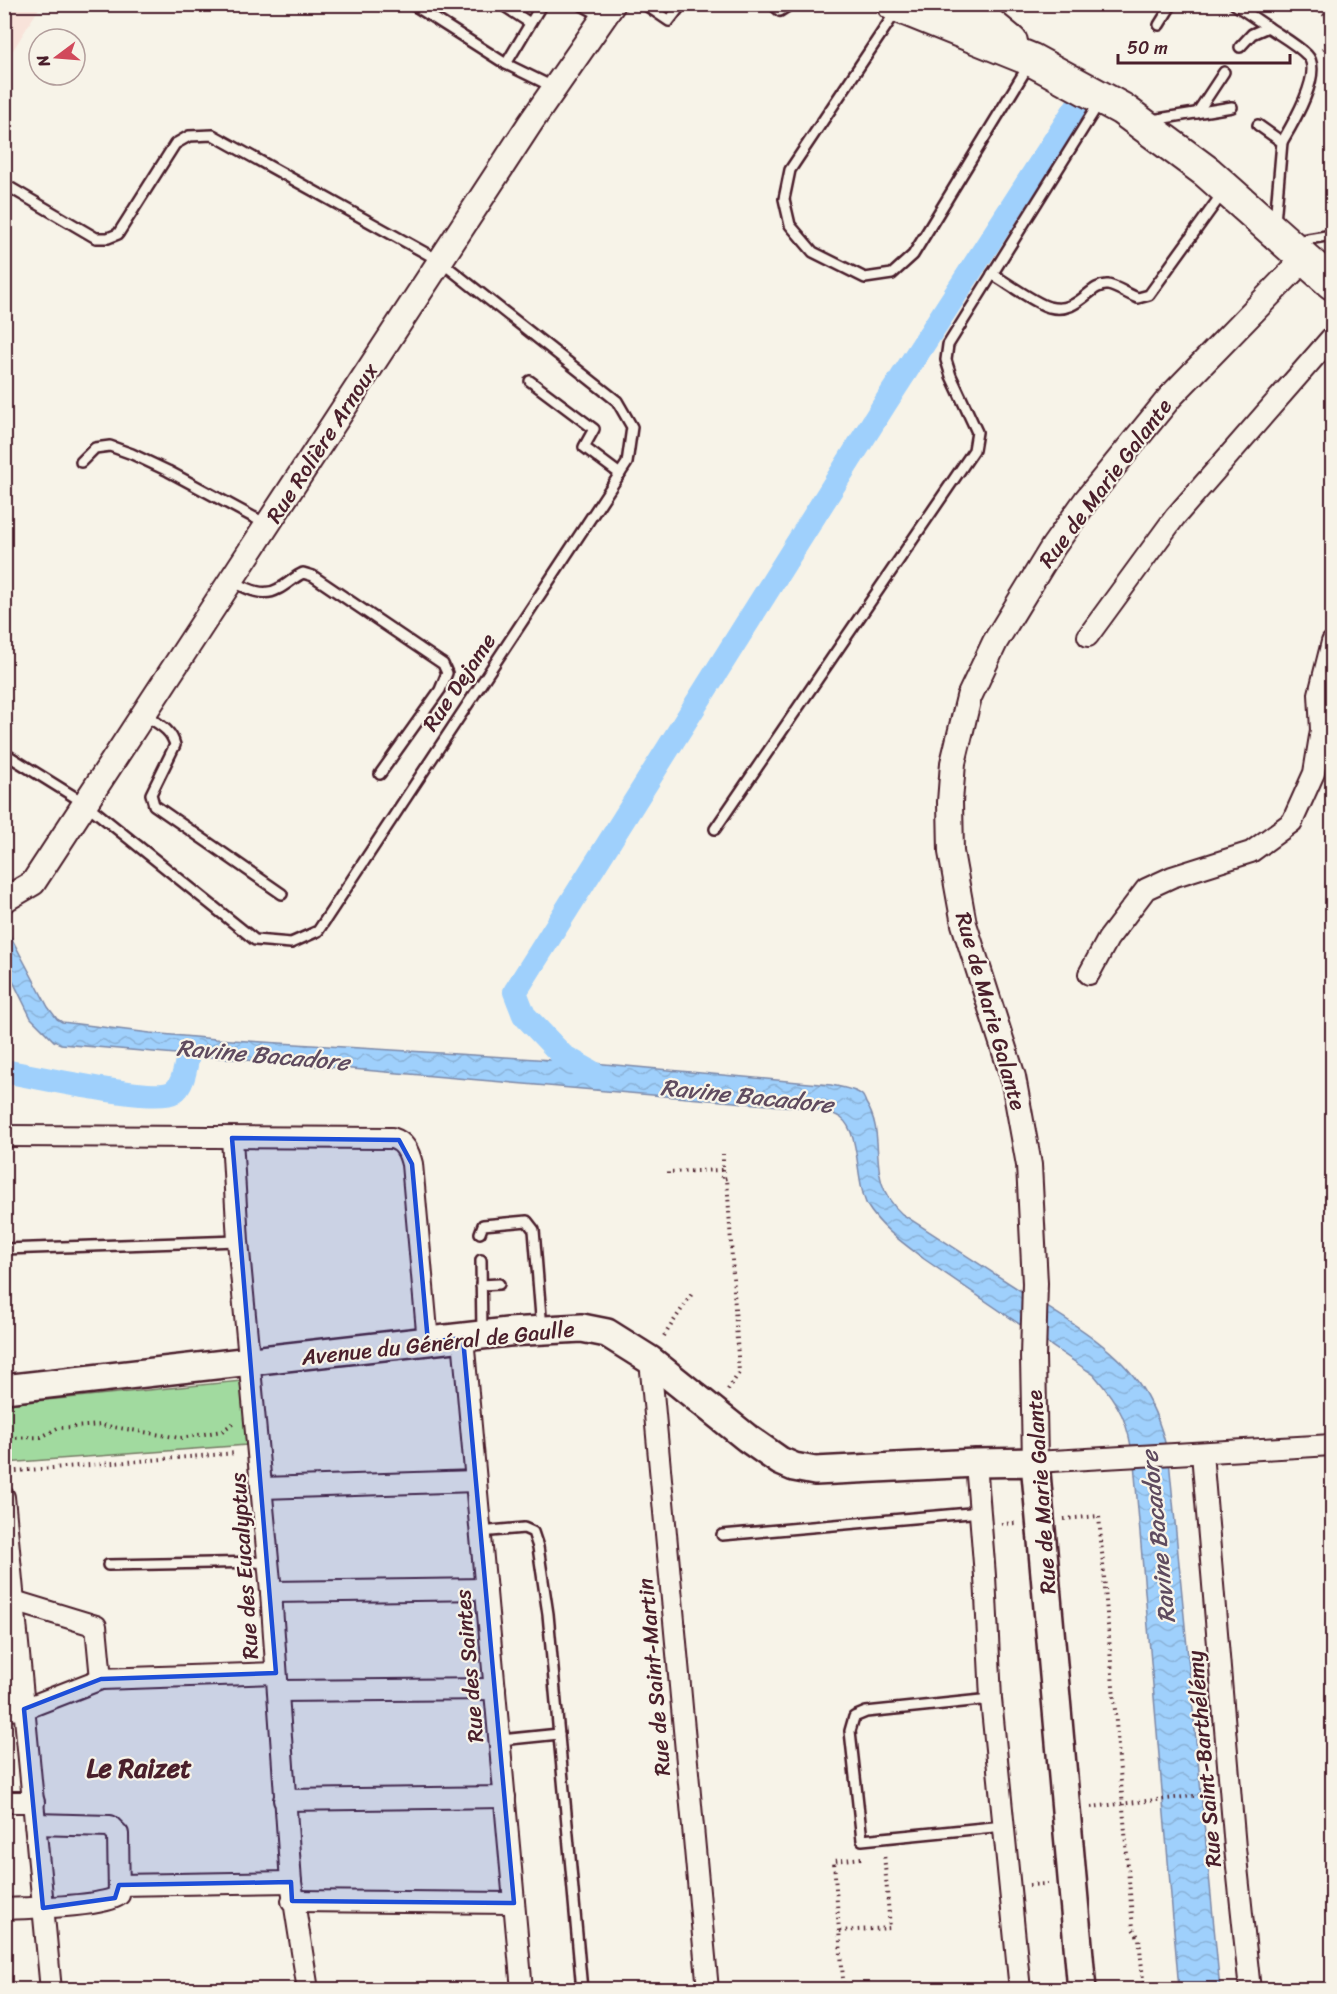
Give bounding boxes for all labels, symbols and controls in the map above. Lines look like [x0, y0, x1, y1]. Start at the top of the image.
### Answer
north arrow [27, 27, 87, 87]
scale bar [1118, 27, 1290, 65]
text: 50 m [1127, 32, 1168, 64]
text: N [27, 51, 59, 71]
street label: Rue Rolière Arnoux [255, 354, 389, 531]
street label: Rue de Marie Galante [1028, 389, 1182, 576]
street label: Rue Dejame [411, 625, 507, 739]
street label: Rue de Marie Galante [944, 907, 1038, 1115]
water label: Ravine Bacadore [175, 1027, 354, 1084]
water label: Ravine Bacadore [659, 1066, 838, 1126]
street label: Avenue du Général de Gaulle [299, 1309, 576, 1377]
street label: Rue de Marie Galante [1014, 1388, 1068, 1595]
water label: Ravine Bacadore [1128, 1446, 1188, 1625]
street label: Rue des Eucalyptus [218, 1470, 270, 1661]
street label: Rue de Saint-Martin [626, 1576, 682, 1778]
street label: Rue des Saintes [443, 1587, 495, 1744]
street label: Rue Saint-Barthélémy [1175, 1648, 1233, 1869]
district label: Le Raizet [86, 1745, 192, 1791]

